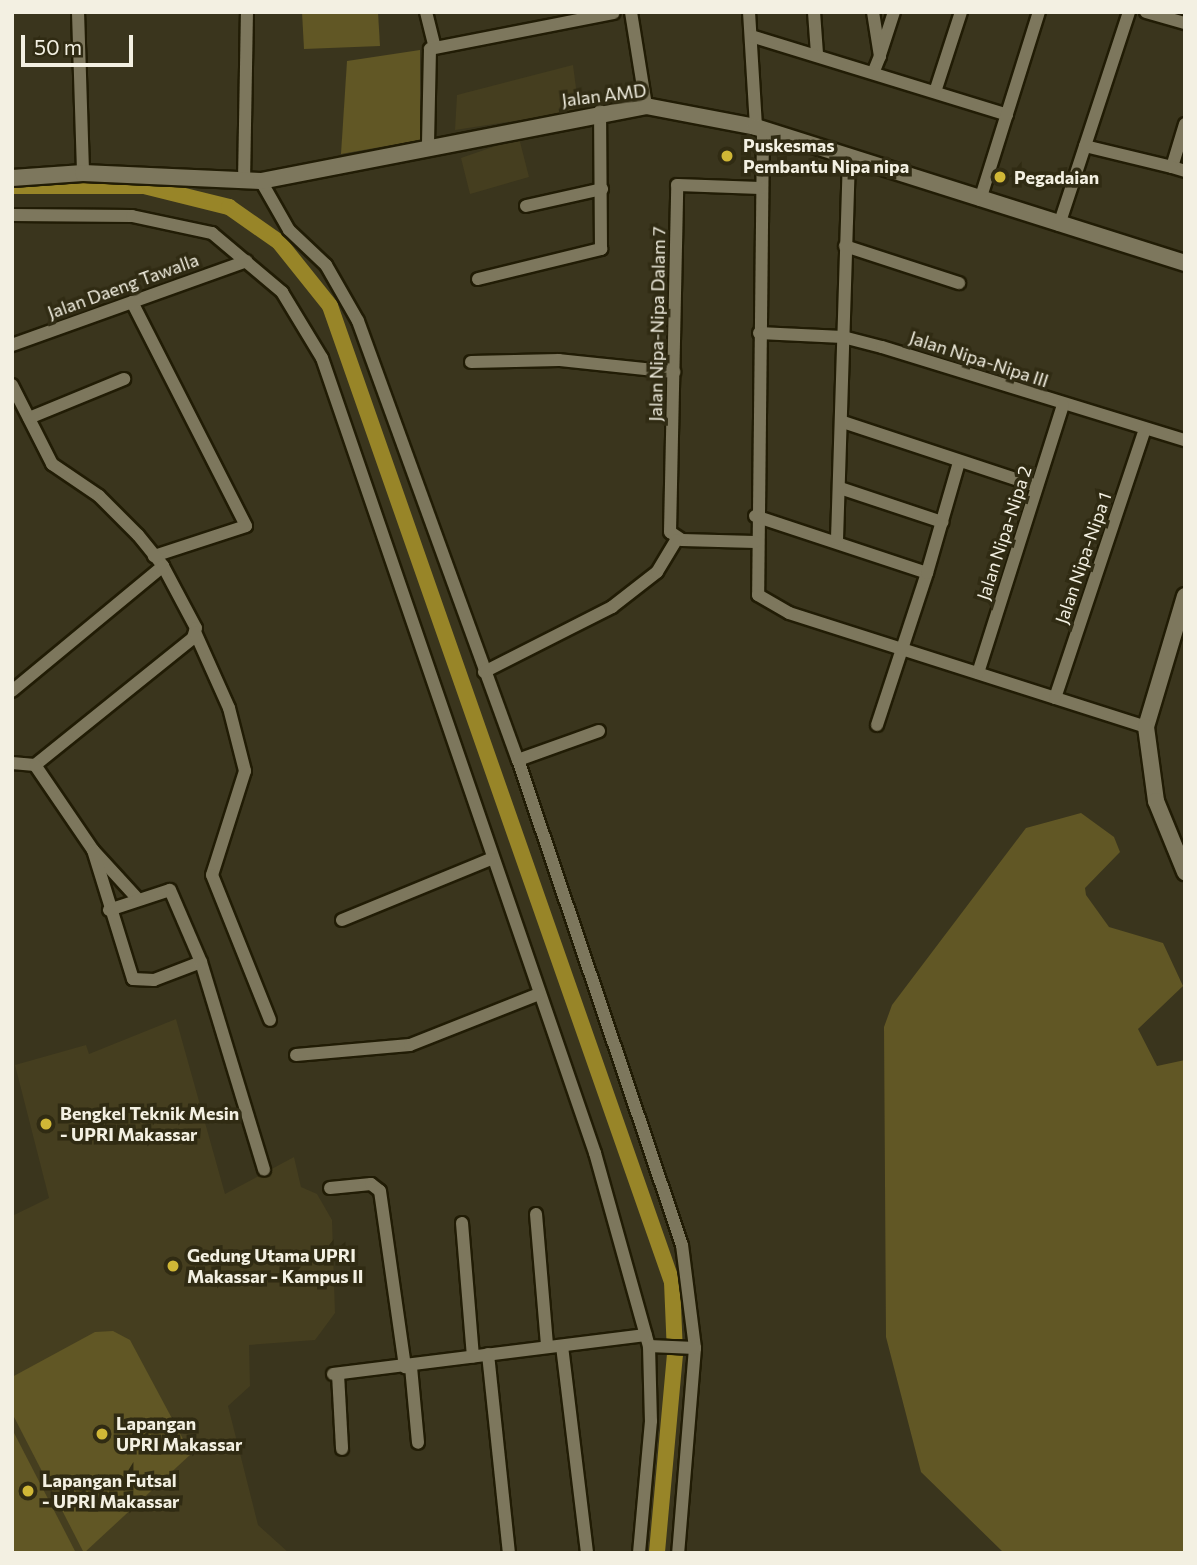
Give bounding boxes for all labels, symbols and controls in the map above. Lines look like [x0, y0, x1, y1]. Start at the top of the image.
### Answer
scale bar [24, 21, 136, 65]
text: 50 m [34, 34, 82, 59]
street label: Jalan AMD [560, 79, 648, 111]
place label: Puskesmas Pembantu Nipa nipa [743, 135, 909, 178]
marker: Puskesmas Pembantu Nipa nipa [717, 146, 737, 166]
place label: Pegadaian [1014, 166, 1099, 188]
marker: Pegadaian [992, 169, 1008, 185]
street label: Jalan Nipa-Nipa Dalam 7 [644, 226, 670, 422]
street label: Jalan Daeng Tawalla [44, 249, 202, 323]
street label: Jalan Nipa-Nipa III [907, 326, 1051, 392]
street label: Jalan Nipa-Nipa 2 [972, 463, 1036, 603]
street label: Jalan Nipa-Nipa 1 [1050, 489, 1116, 627]
place label: Bengkel Teknik Mesin - UPRI Makassar [60, 1103, 239, 1146]
marker: Bengkel Teknik Mesin - UPRI Makassar [38, 1116, 54, 1132]
place label: Gedung Utama UPRI Makassar - Kampus II [187, 1245, 363, 1288]
marker: Gedung Utama UPRI Makassar - Kampus II [165, 1258, 181, 1274]
place label: Lapangan UPRI Makassar [116, 1413, 242, 1456]
marker: Lapangan UPRI Makassar [94, 1426, 110, 1442]
place label: Lapangan Futsal - UPRI Makassar [42, 1470, 180, 1512]
marker: Lapangan Futsal - UPRI Makassar [20, 1483, 36, 1499]

